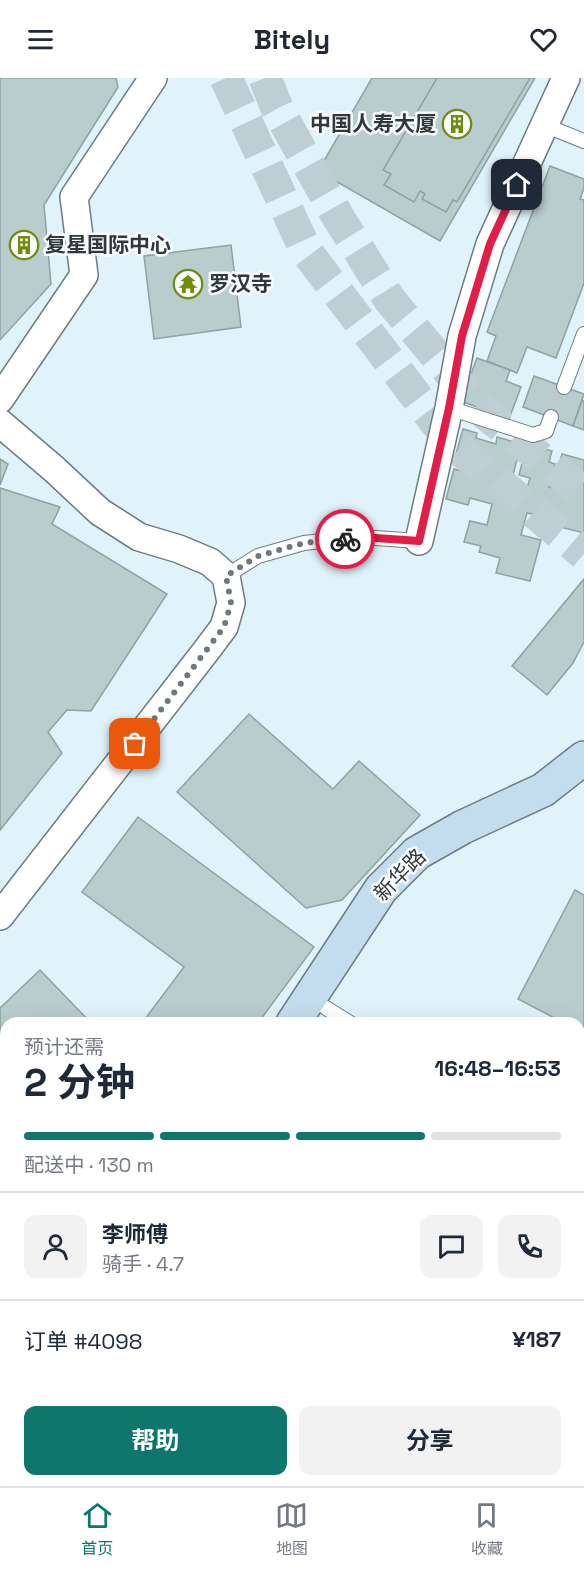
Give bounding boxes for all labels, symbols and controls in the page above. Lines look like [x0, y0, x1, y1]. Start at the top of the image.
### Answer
text: Bitely [254, 22, 330, 57]
icon: menu [24, 23, 57, 56]
icon: heart [527, 23, 560, 56]
building icon: 中国人寿大厦 [441, 108, 473, 140]
place label: 中国人寿大厦 [310, 110, 436, 137]
pin [491, 159, 542, 210]
icon: home [500, 168, 533, 201]
building icon: 复星国际中心 [8, 229, 40, 261]
place label: 复星国际中心 [45, 231, 171, 258]
temple icon: 罗汉寺 [172, 268, 204, 300]
place label: 罗汉寺 [209, 270, 272, 297]
courier [315, 509, 375, 569]
icon: bike [329, 523, 362, 556]
pin [109, 718, 160, 769]
icon: bag [118, 727, 151, 760]
street label: 新华路 [368, 843, 431, 906]
text: 预计还需 [24, 1034, 104, 1060]
text: 16:48–16:53 [434, 1054, 561, 1082]
text: 2 分钟 [24, 1058, 135, 1107]
text: 配送中 · 130 m [24, 1152, 154, 1178]
button: person [24, 1215, 87, 1278]
button: chat [420, 1215, 483, 1278]
button: phone [498, 1215, 561, 1278]
text: 李师傅 [102, 1220, 168, 1248]
text: 骑手 · 4.7 [102, 1251, 184, 1277]
text: ¥187 [512, 1325, 561, 1353]
text: 订单 #4098 [24, 1327, 143, 1355]
button: 帮助 [24, 1406, 287, 1475]
button: 分享 [299, 1406, 561, 1475]
tab: 首页 [81, 1499, 114, 1559]
tab: 地图 [275, 1499, 308, 1559]
tab: 收藏 [470, 1499, 503, 1559]

